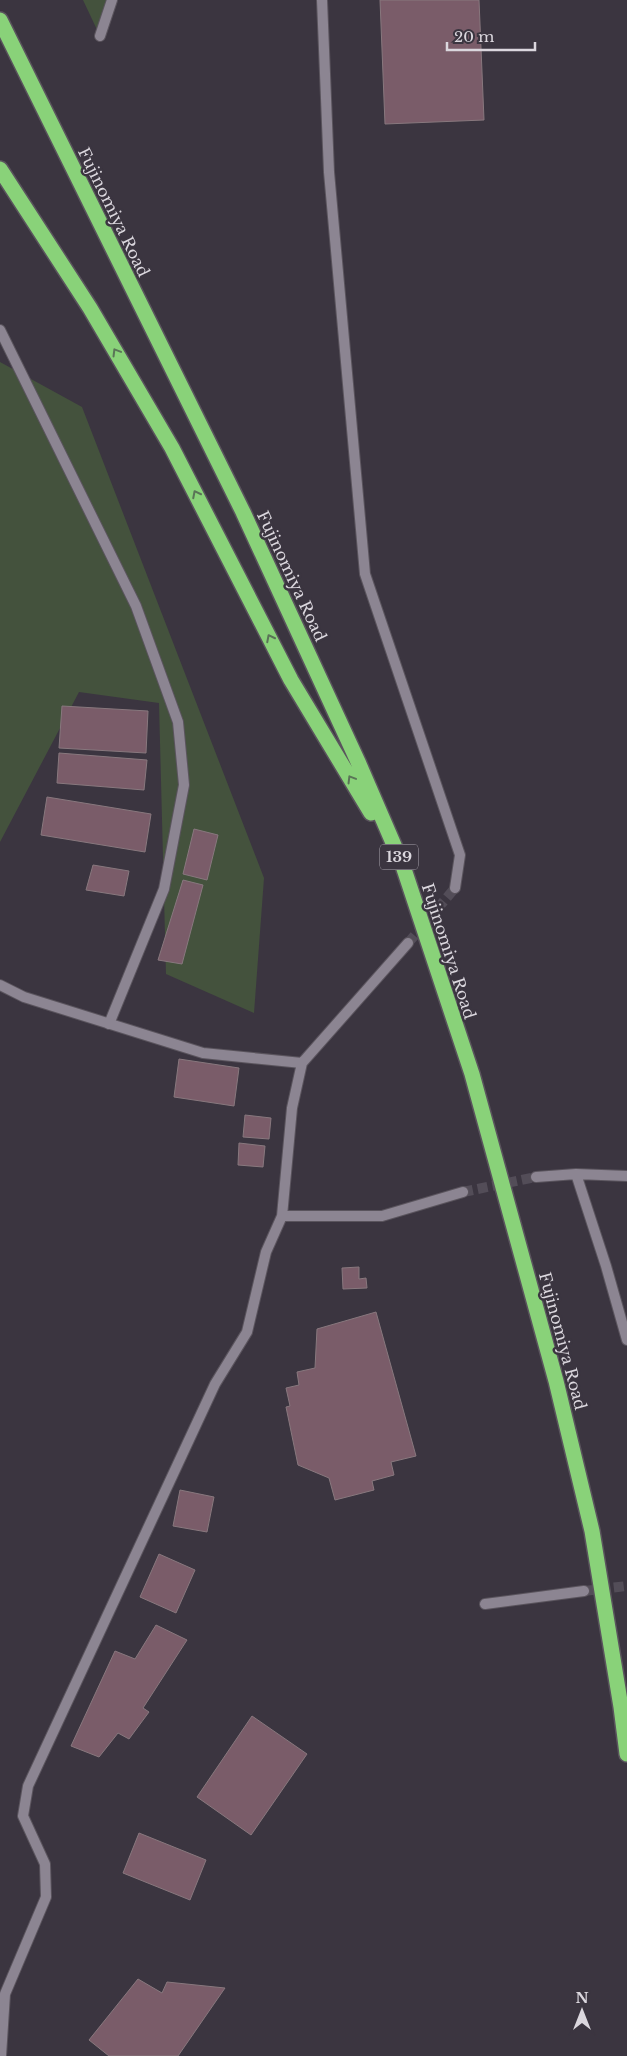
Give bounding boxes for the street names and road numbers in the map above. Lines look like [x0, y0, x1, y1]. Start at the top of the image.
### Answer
street label: Fujinomiya Road [74, 144, 154, 280]
street label: Fujinomiya Road [253, 508, 331, 645]
road number: 139 [380, 844, 418, 870]
street label: Fujinomiya Road [418, 881, 480, 1022]
street label: Fujinomiya Road [535, 1270, 591, 1412]

